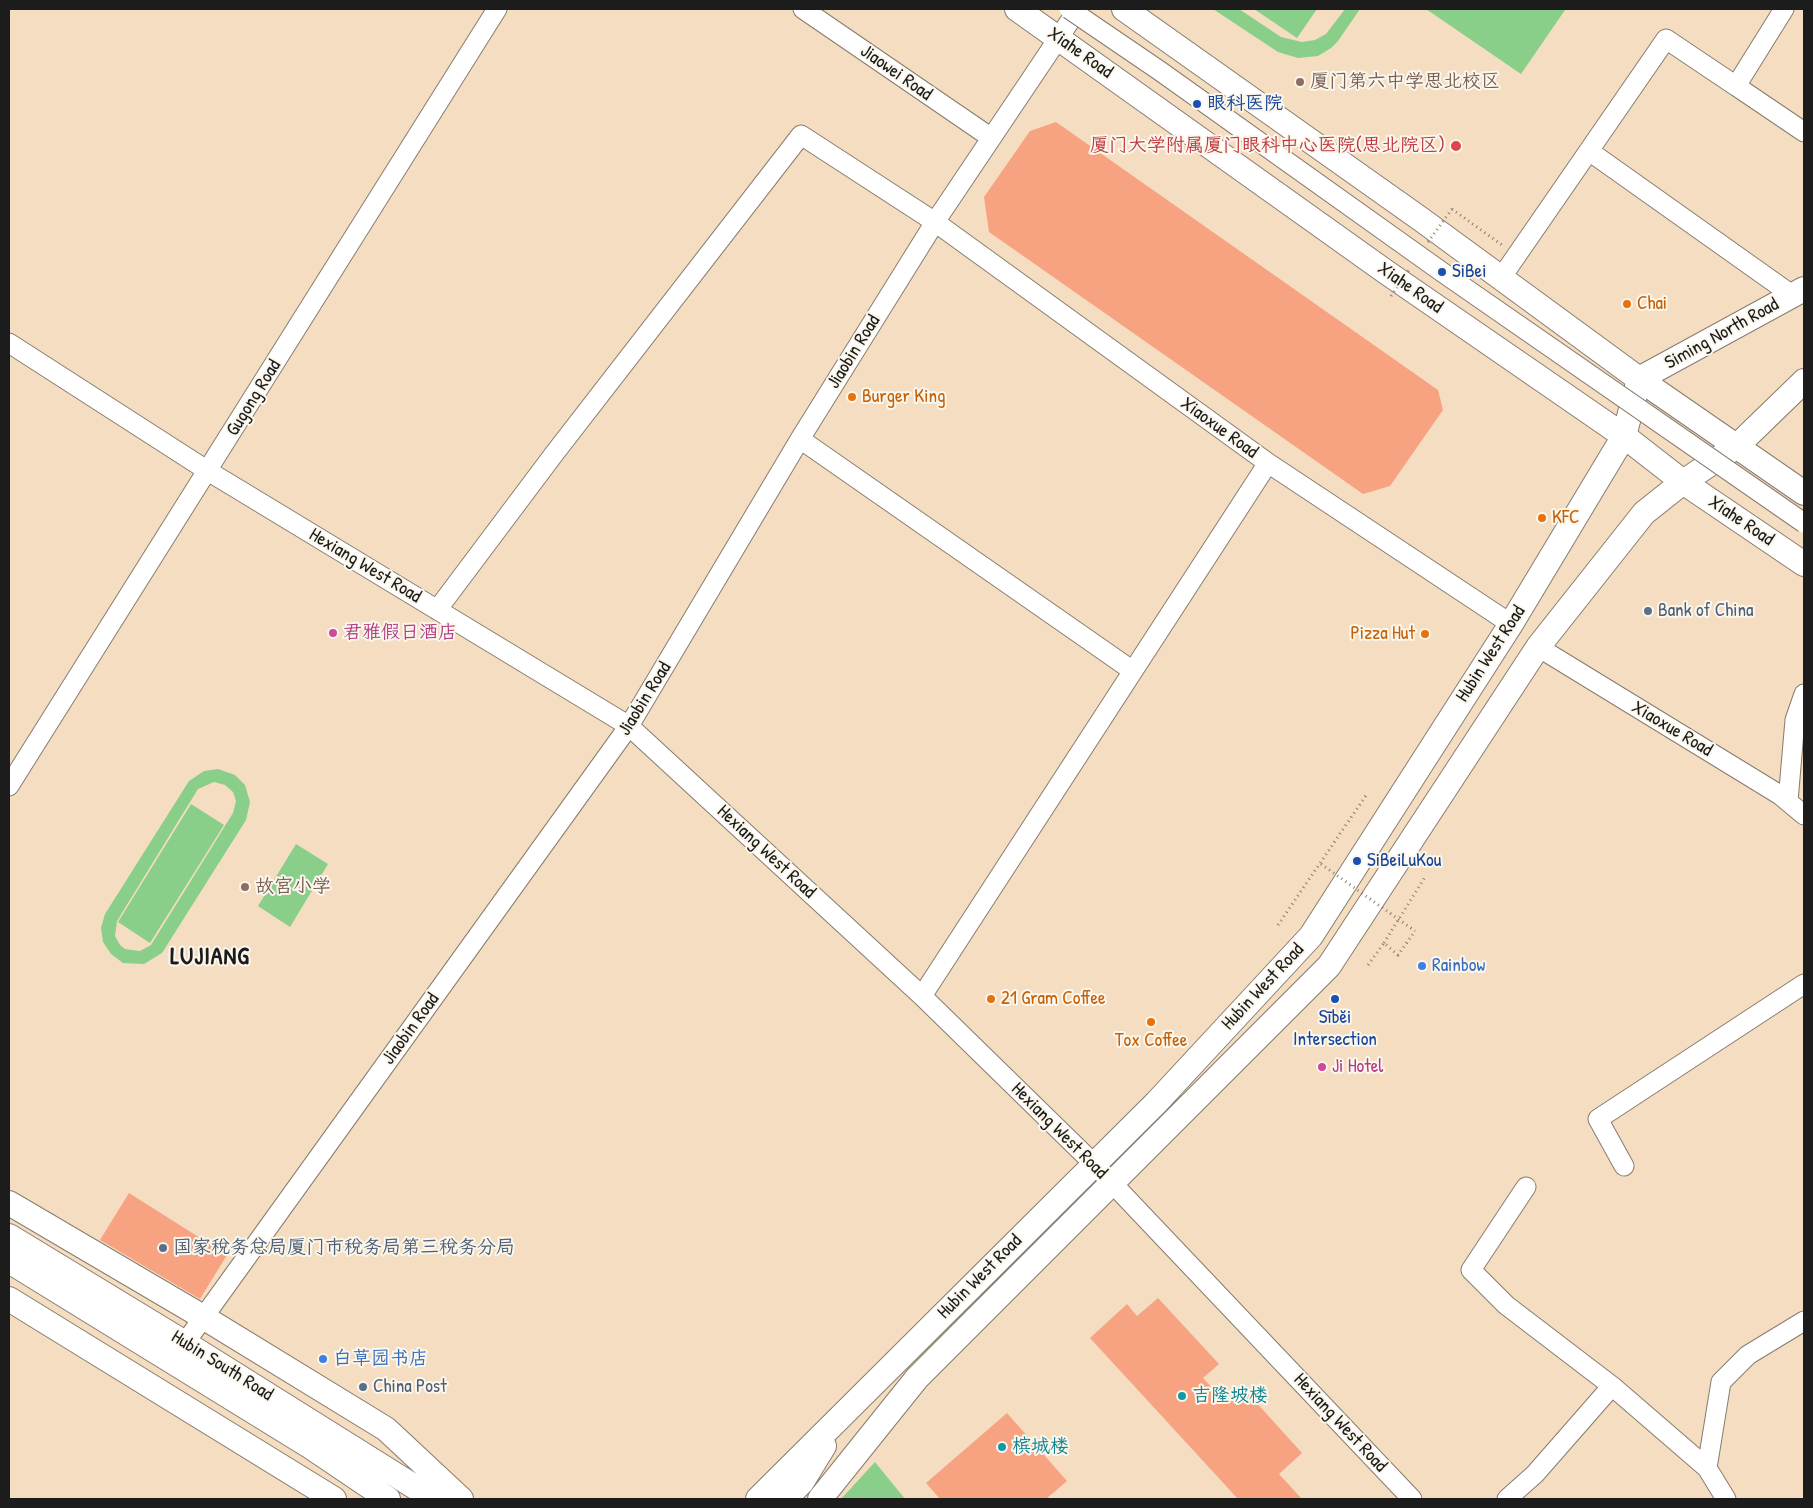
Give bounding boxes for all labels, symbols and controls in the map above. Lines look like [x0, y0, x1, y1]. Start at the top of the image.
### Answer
street label: Xiahe Road [1043, 22, 1117, 84]
street label: Jiaowei Road [856, 40, 936, 106]
place label: 厦门第六中学思北校区 [1310, 71, 1500, 93]
marker: 厦门第六中学思北校区 [1294, 76, 1306, 88]
place label: 眼科医院 [1207, 93, 1283, 115]
marker: 眼科医院 [1191, 98, 1203, 110]
place label: 厦门大学附属厦门眼科中心医院(思北院区) [1090, 135, 1445, 157]
marker: 厦门大学附属厦门眼科中心医院(思北院区) [1449, 139, 1463, 153]
street label: Xiahe Road [1373, 257, 1447, 319]
place label: SiBei [1452, 261, 1486, 283]
marker: SiBei [1436, 266, 1448, 278]
place label: Chai [1637, 293, 1667, 315]
street label: Siming North Road [1661, 293, 1783, 375]
marker: Chai [1621, 298, 1633, 310]
street label: Jiaobin Road [822, 311, 886, 393]
street label: Gugong Road [222, 356, 286, 440]
place label: Burger King [862, 386, 945, 408]
marker: Burger King [846, 391, 858, 403]
street label: Xiaoxue Road [1176, 392, 1262, 464]
street label: Xiahe Road [1704, 491, 1778, 551]
place label: KFC [1552, 507, 1579, 529]
marker: KFC [1536, 512, 1548, 524]
street label: Hexiang West Road [305, 524, 425, 608]
place label: Bank of China [1658, 600, 1753, 622]
street label: Hubin West Road [1451, 602, 1531, 706]
marker: Bank of China [1642, 605, 1654, 617]
place label: 君雅假日酒店 [343, 622, 457, 644]
place label: Pizza Hut [1350, 623, 1415, 645]
marker: 君雅假日酒店 [327, 627, 339, 639]
marker: Pizza Hut [1419, 628, 1431, 640]
street label: Jiaobin Road [613, 658, 677, 740]
street label: Xiaoxue Road [1628, 696, 1716, 762]
street label: Hexiang West Road [712, 800, 820, 904]
place label: SiBeiLuKou [1367, 850, 1441, 872]
marker: SiBeiLuKou [1351, 855, 1363, 867]
place label: 故宫小学 [255, 876, 331, 898]
marker: 故宫小学 [239, 881, 251, 893]
street label: Hubin West Road [1217, 939, 1309, 1035]
district label: LUJIANG [169, 944, 251, 972]
place label: Rainbow [1432, 955, 1485, 977]
marker: Rainbow [1416, 960, 1428, 972]
place label: 21 Gram Coffee [1001, 988, 1105, 1010]
street label: Jiaobin Road [378, 989, 444, 1069]
marker: 21 Gram Coffee [985, 993, 997, 1005]
marker: Sībĕi Intersection [1329, 993, 1341, 1005]
place label: Sībĕi Intersection [1293, 1007, 1377, 1051]
marker: Tox Coffee [1145, 1016, 1157, 1028]
place label: Tox Coffee [1115, 1030, 1187, 1052]
place label: Ji Hotel [1332, 1056, 1383, 1078]
marker: Ji Hotel [1316, 1061, 1328, 1073]
street label: Hexiang West Road [1006, 1078, 1112, 1184]
street label: Hubin West Road [933, 1230, 1027, 1324]
place label: 国家税务总局厦门市税务局第三税务分局 [173, 1237, 515, 1259]
marker: 国家税务总局厦门市税务局第三税务分局 [157, 1242, 169, 1254]
street label: Hubin South Road [167, 1326, 277, 1406]
place label: 白草园书店 [333, 1348, 428, 1370]
marker: 白草园书店 [317, 1353, 329, 1365]
street label: Hexiang West Road [1288, 1369, 1392, 1477]
place label: China Post [373, 1376, 447, 1398]
marker: China Post [357, 1381, 369, 1393]
place label: 吉隆坡楼 [1192, 1385, 1268, 1407]
marker: 吉隆坡楼 [1176, 1390, 1188, 1402]
place label: 槟城楼 [1012, 1436, 1069, 1458]
marker: 槟城楼 [996, 1441, 1008, 1453]

